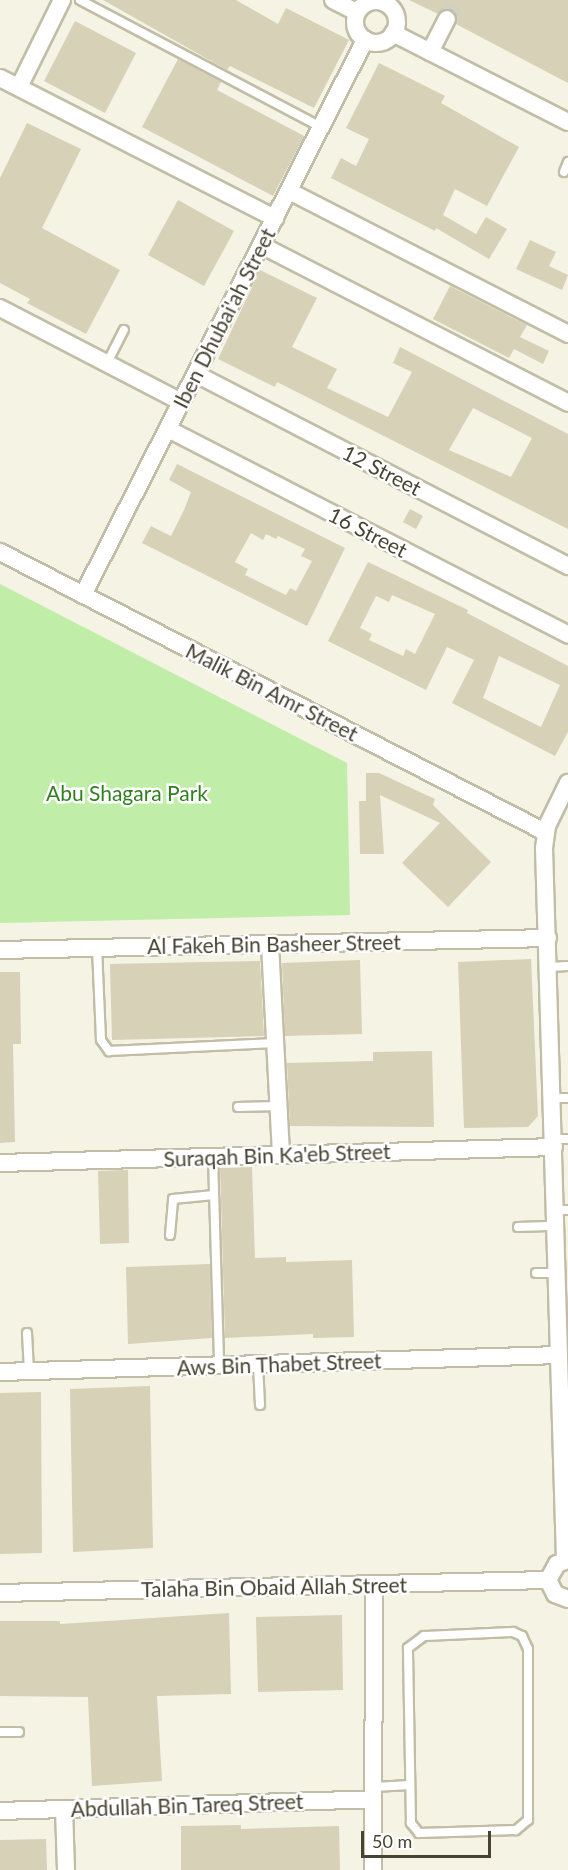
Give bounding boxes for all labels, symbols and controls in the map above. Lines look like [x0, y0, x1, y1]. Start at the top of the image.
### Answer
street label: Iben Dhubai'ah Street [168, 224, 280, 412]
street label: 12 Street [338, 439, 426, 501]
street label: 16 Street [324, 501, 412, 563]
street label: Malik Bin Amr Street [181, 637, 363, 747]
park label: Abu Shagara Park [46, 780, 208, 806]
street label: Al Fakeh Bin Basheer Street [147, 929, 401, 959]
street label: Suraqah Bin Ka'eb Street [163, 1138, 391, 1172]
street label: Aws Bin Thabet Street [176, 1348, 382, 1380]
street label: Talaha Bin Obaid Allah Street [140, 1572, 408, 1602]
street label: Abdullah Bin Tareq Street [70, 1788, 304, 1822]
scale bar [364, 1819, 494, 1857]
text: 50 m [372, 1830, 412, 1852]

